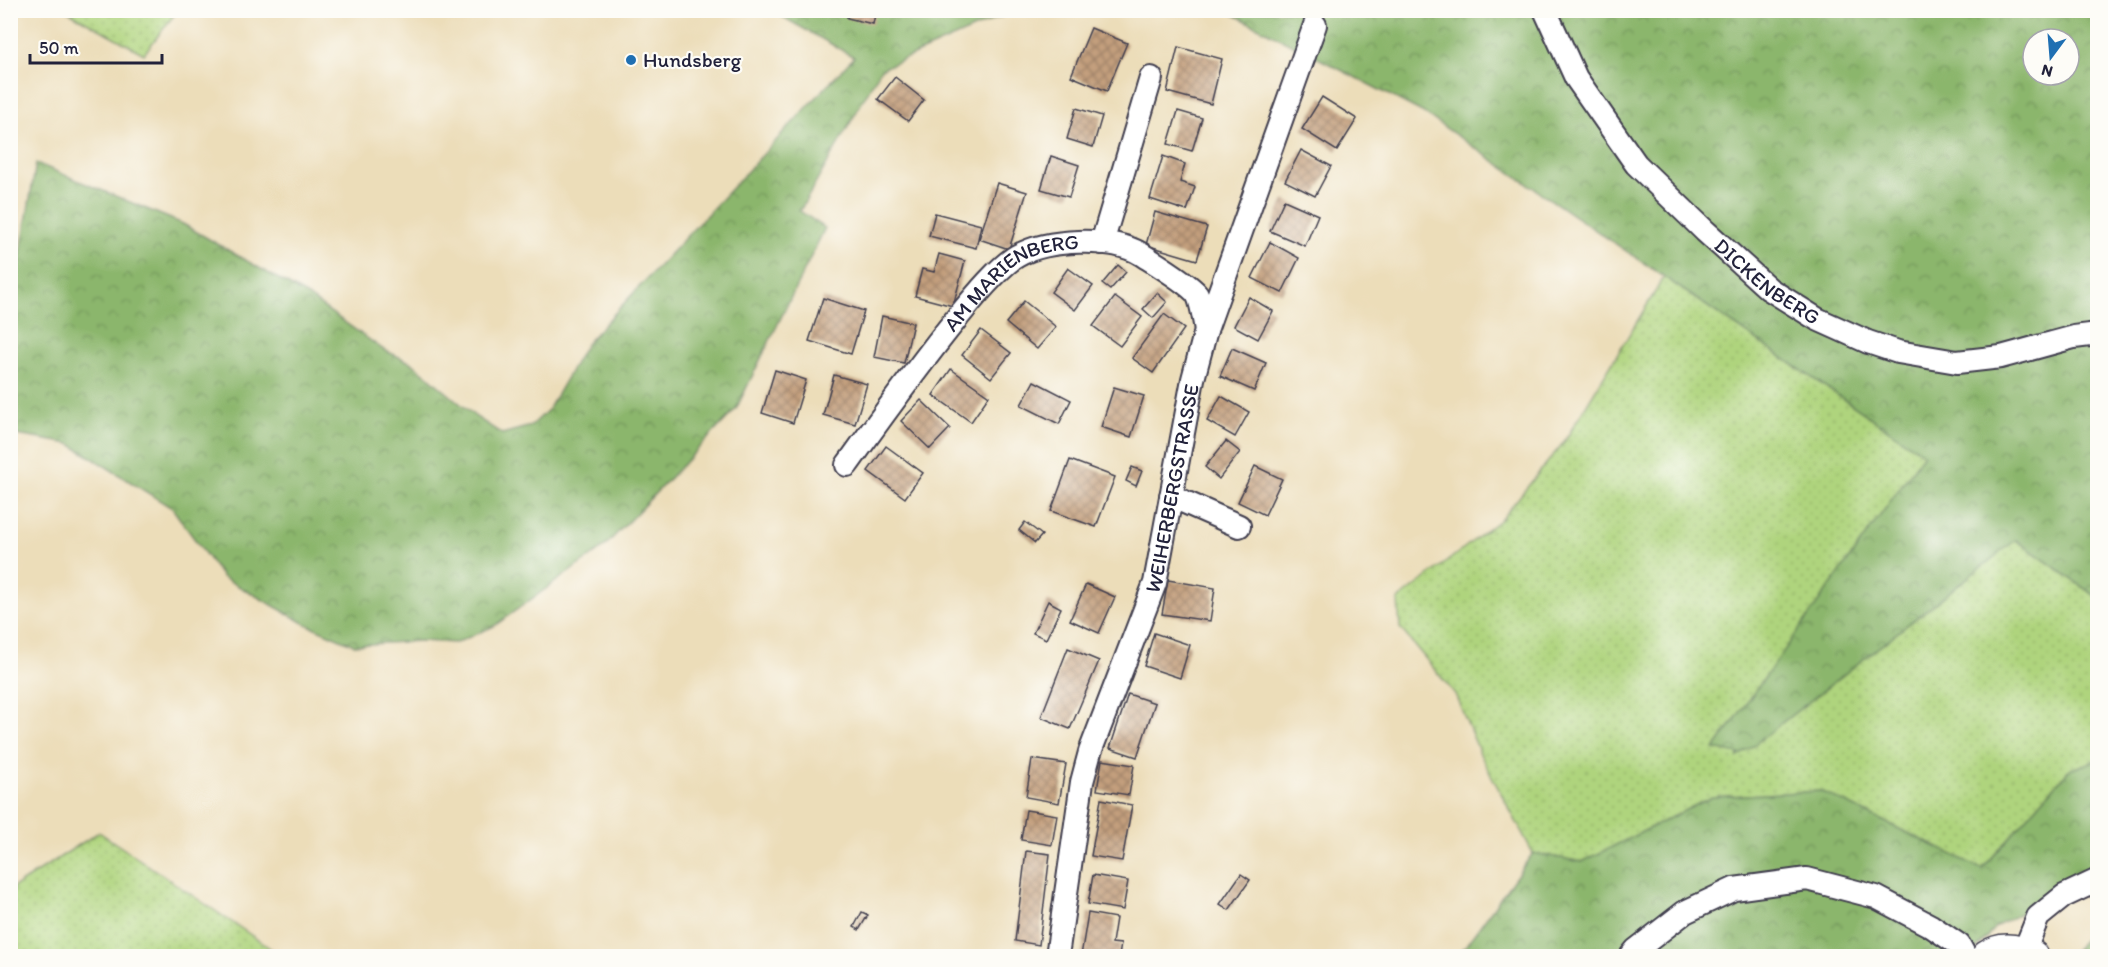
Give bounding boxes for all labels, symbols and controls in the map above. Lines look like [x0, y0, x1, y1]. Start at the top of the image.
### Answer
scale bar [30, 27, 162, 65]
north arrow [2021, 27, 2081, 87]
text: 50 m [39, 37, 79, 59]
place label: Hundsberg [643, 47, 742, 72]
marker: Hundsberg [624, 53, 638, 67]
text: N [2039, 60, 2055, 82]
street label: AM MARIENBERG [938, 229, 1079, 336]
street label: DICKENBERG [1709, 233, 1825, 330]
street label: WEIHERBERGSTRASSE [1139, 382, 1204, 597]

